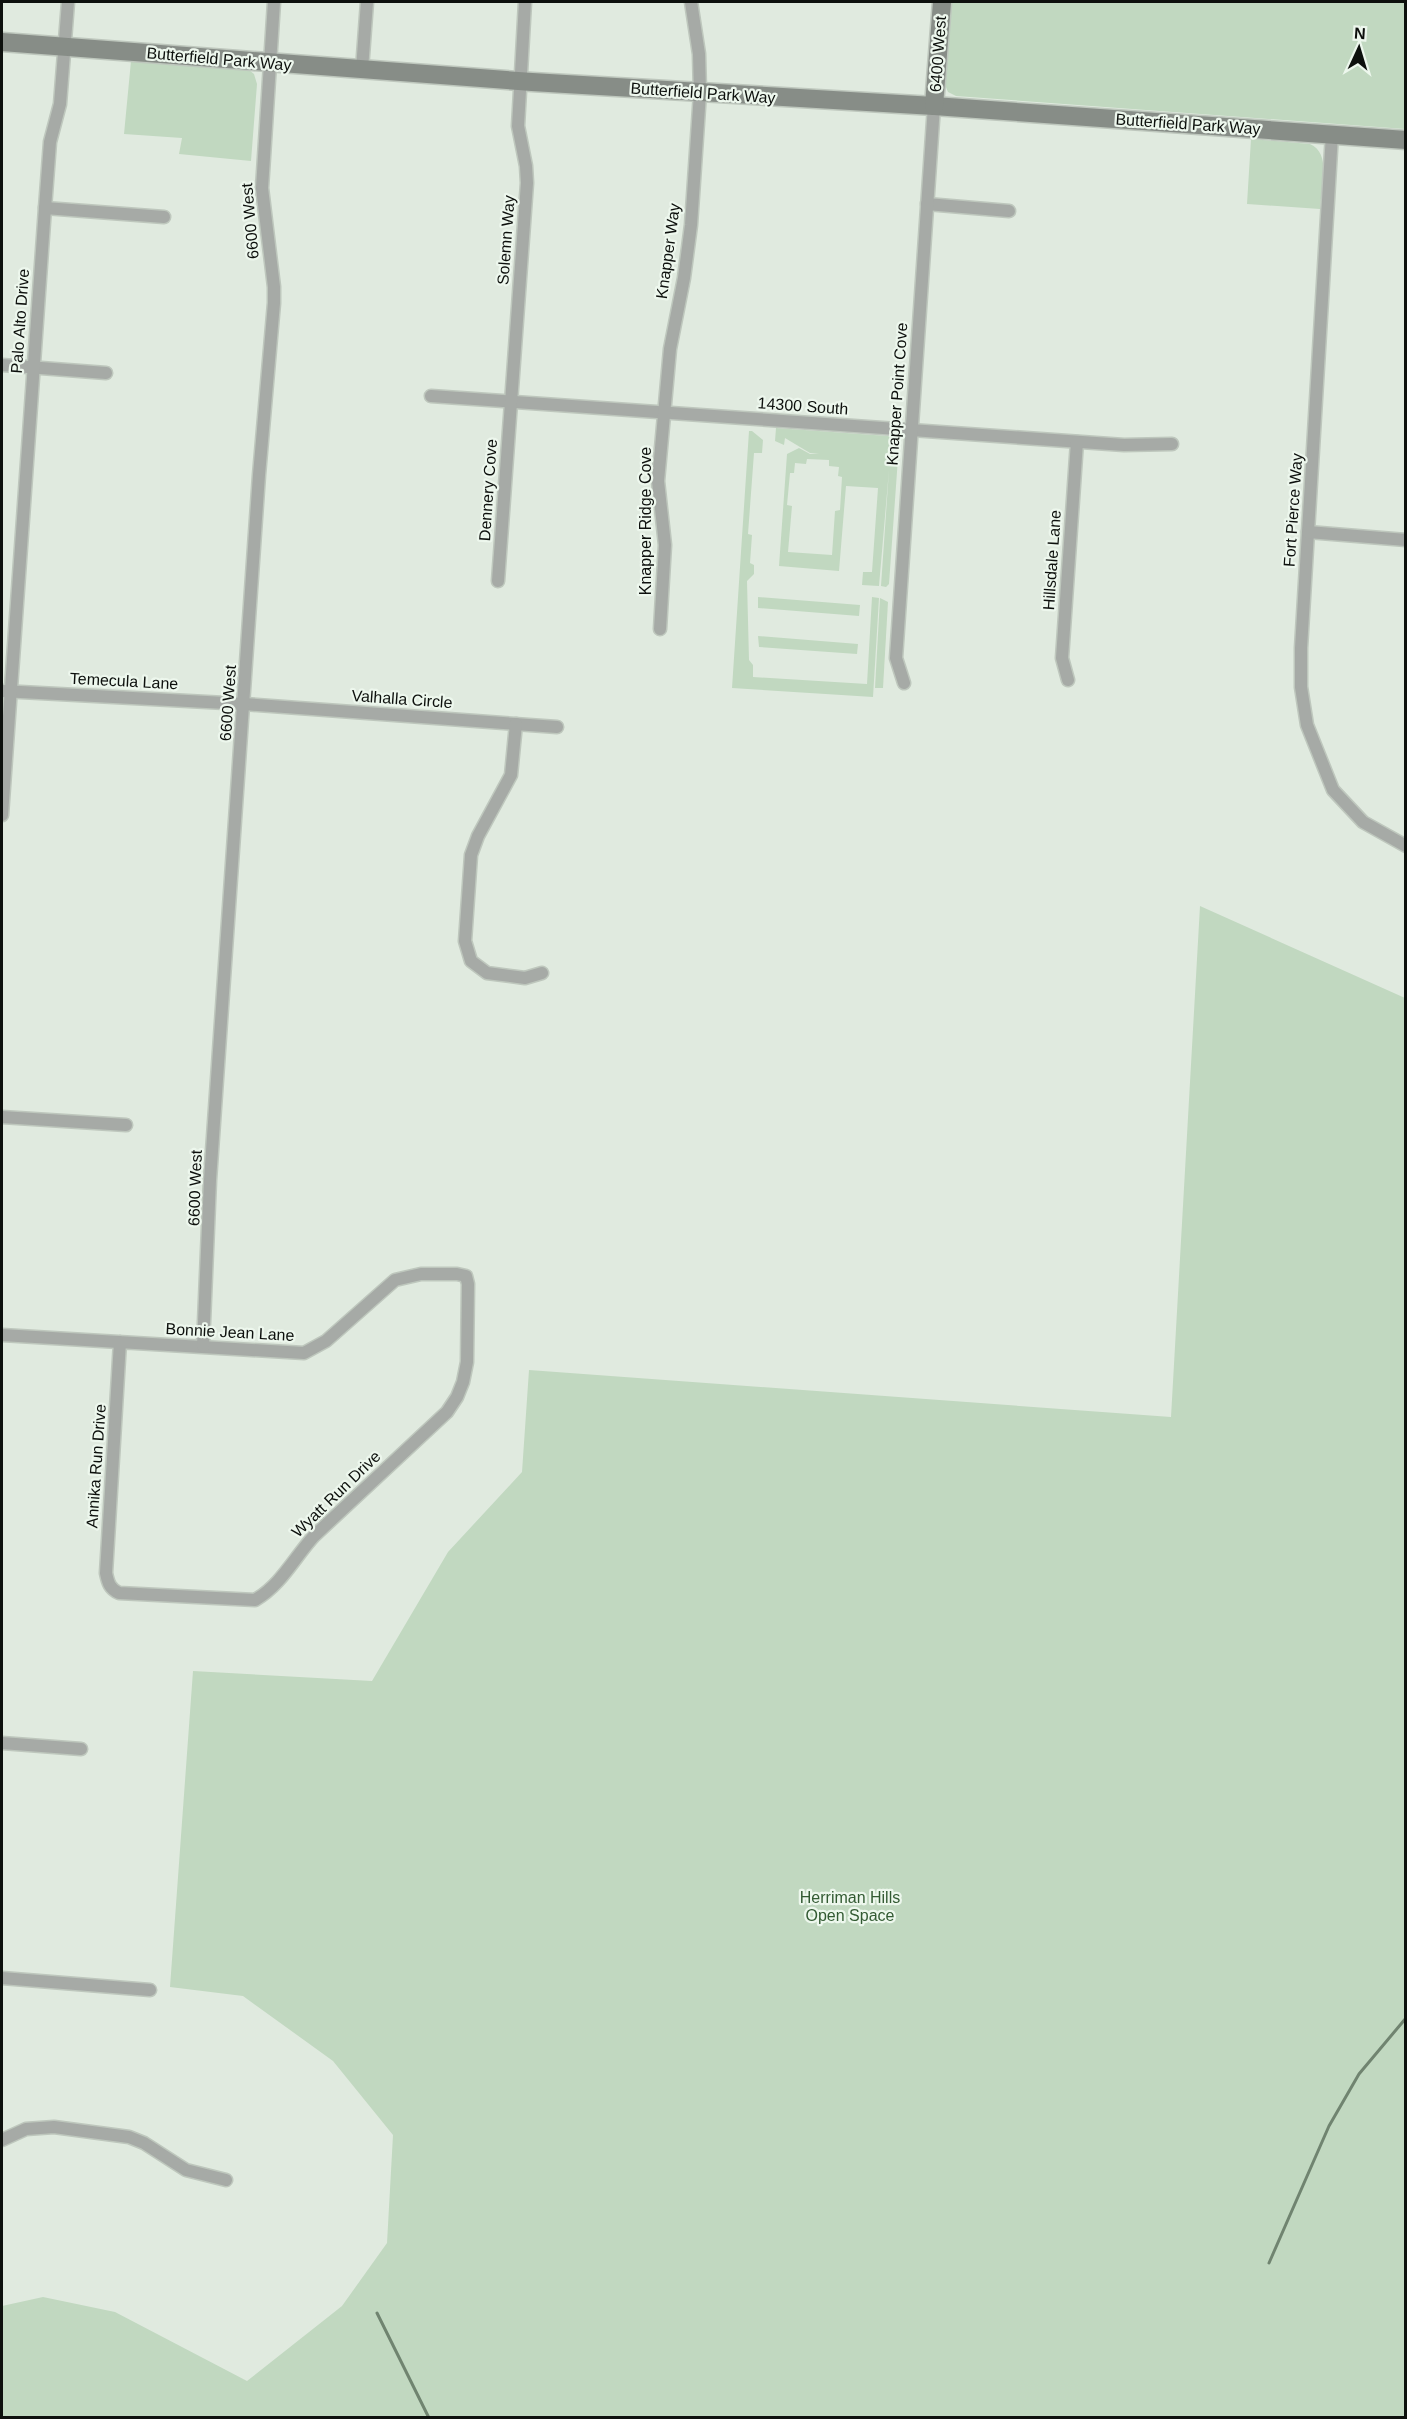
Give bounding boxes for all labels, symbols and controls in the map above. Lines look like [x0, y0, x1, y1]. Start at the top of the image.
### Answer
street label: 6400 West [927, 15, 949, 93]
north arrow [1329, 18, 1389, 78]
text: N [1354, 25, 1366, 42]
street label: Butterfield Park Way [146, 44, 292, 74]
street label: Butterfield Park Way [630, 79, 776, 107]
street label: Butterfield Park Way [1115, 110, 1261, 138]
street label: 6600 West [238, 182, 262, 260]
street label: Solemn Way [494, 194, 518, 286]
street label: Knapper Way [653, 202, 683, 300]
street label: Palo Alto Drive [8, 268, 32, 374]
street label: Knapper Point Cove [884, 322, 910, 466]
street label: 14300 South [757, 394, 849, 418]
street label: Dennery Cove [476, 438, 500, 542]
street label: Knapper Ridge Cove [637, 447, 654, 595]
street label: Fort Pierce Way [1281, 452, 1305, 568]
street label: Hillsdale Lane [1040, 509, 1064, 611]
street label: 6600 West [217, 664, 239, 742]
street label: Temecula Lane [69, 670, 179, 692]
street label: Valhalla Circle [351, 687, 453, 711]
street label: 6600 West [185, 1149, 205, 1226]
street label: Bonnie Jean Lane [165, 1320, 295, 1344]
street label: Annika Run Drive [83, 1403, 109, 1529]
street label: Wyatt Run Drive [288, 1447, 384, 1541]
park label: Herriman Hills Open Space [800, 1889, 900, 1924]

